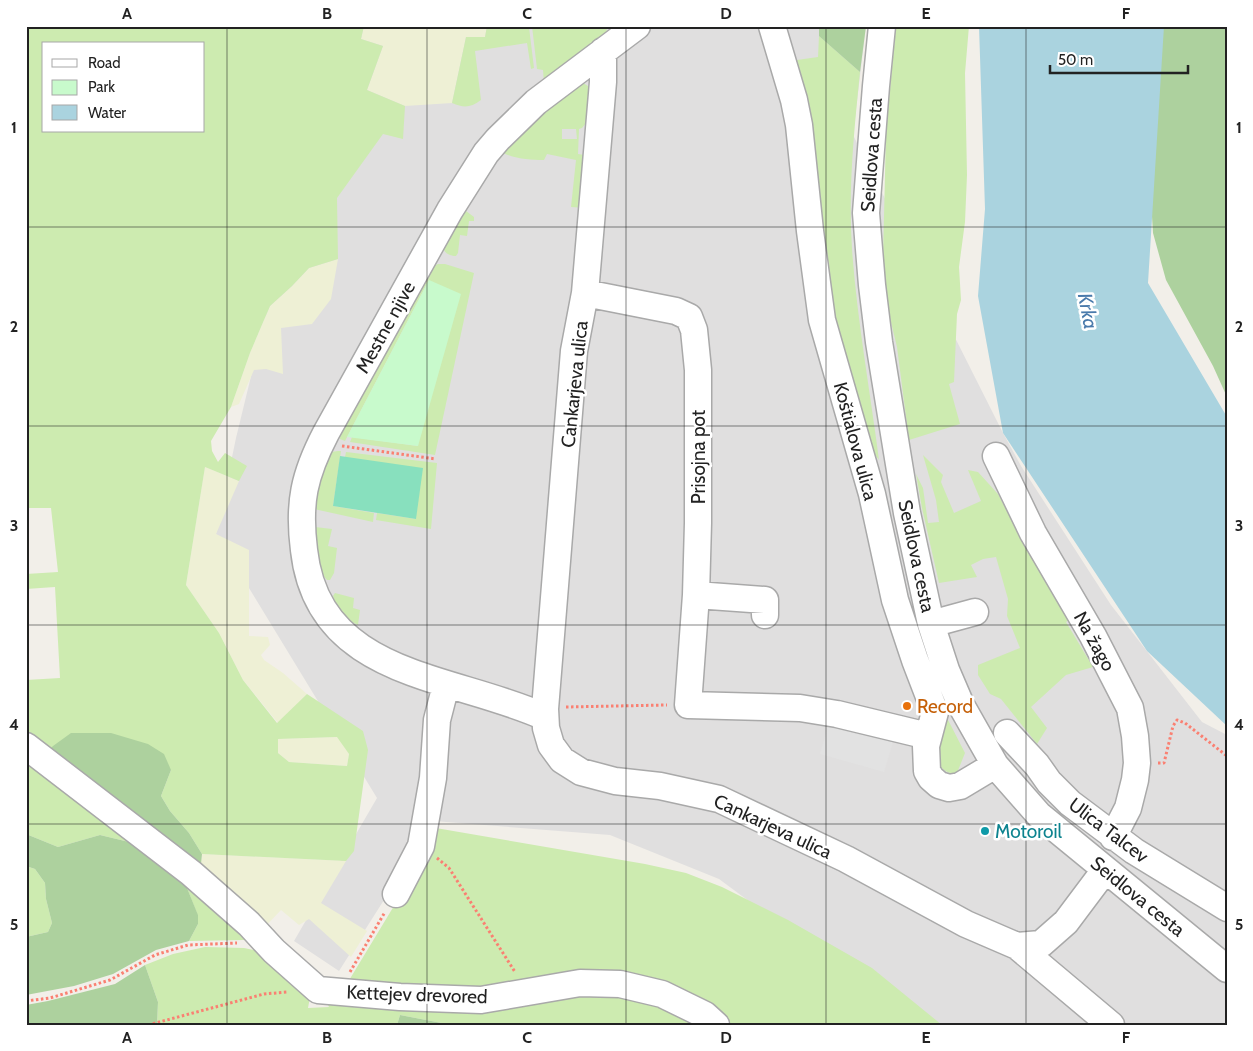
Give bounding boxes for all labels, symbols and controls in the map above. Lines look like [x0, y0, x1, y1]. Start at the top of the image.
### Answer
text: A [122, 4, 132, 23]
text: B [322, 4, 332, 23]
text: C [522, 4, 532, 23]
text: D [720, 4, 732, 23]
text: E [921, 4, 931, 23]
text: F [1122, 4, 1131, 23]
legend [42, 42, 205, 132]
scale bar [1050, 42, 1188, 74]
text: 50 m [1058, 51, 1093, 69]
text: Road [88, 54, 121, 72]
text: Park [88, 78, 115, 96]
street label: Seidlova cesta [856, 97, 887, 213]
text: Water [88, 104, 126, 122]
text: 1 [11, 118, 17, 137]
text: 1 [1236, 118, 1242, 137]
street label: Mestne njive [351, 277, 420, 377]
water label: Krka [1073, 291, 1103, 331]
text: 2 [10, 317, 18, 336]
text: 2 [1235, 317, 1243, 336]
street label: Cankarjeva ulica [556, 319, 593, 449]
street label: Koštialova ulica [829, 379, 882, 503]
street label: Prisojna pot [687, 409, 710, 504]
street label: Seidlova cesta [893, 498, 940, 614]
text: 3 [10, 516, 18, 535]
text: 3 [1235, 516, 1243, 535]
street label: Na žago [1069, 607, 1120, 675]
place label: Record [917, 695, 973, 718]
marker: Record [901, 700, 913, 712]
text: 4 [9, 715, 19, 734]
text: 4 [1234, 715, 1244, 734]
street label: Cankarjeva ulica [710, 789, 835, 864]
street label: Ulica Talcev [1064, 793, 1154, 868]
place label: Motoroil [995, 820, 1063, 843]
marker: Motoroil [979, 825, 991, 837]
street label: Seidlova cesta [1086, 851, 1189, 941]
text: 5 [10, 915, 18, 934]
text: 5 [1235, 915, 1243, 934]
street label: Kettejev drevored [346, 981, 488, 1008]
text: A [122, 1028, 132, 1047]
text: B [322, 1028, 332, 1047]
text: C [522, 1028, 532, 1047]
text: D [720, 1028, 732, 1047]
text: E [921, 1028, 931, 1047]
text: F [1122, 1028, 1131, 1047]

